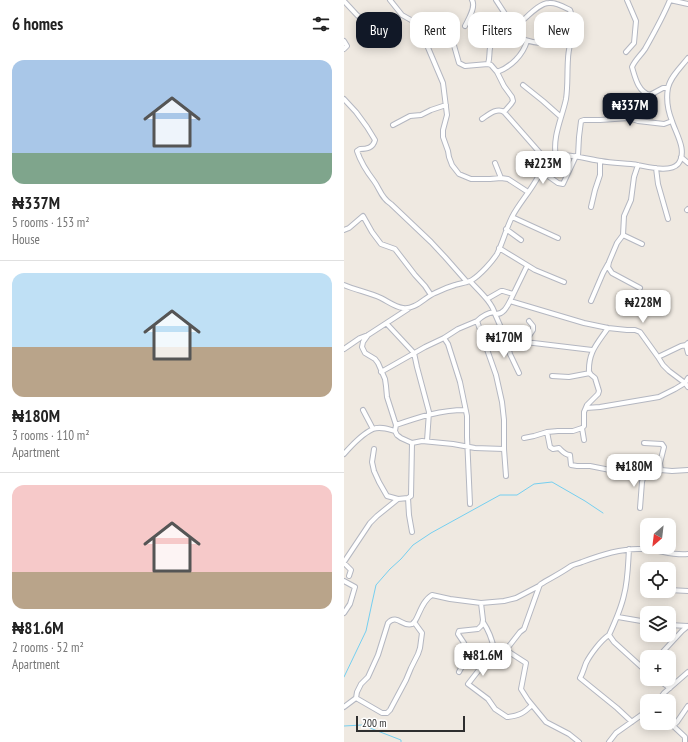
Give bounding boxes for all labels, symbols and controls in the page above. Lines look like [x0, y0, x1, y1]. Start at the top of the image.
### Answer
chip: Buy [356, 12, 402, 48]
chip: Rent [410, 12, 460, 48]
chip: Filters [468, 12, 526, 48]
chip: New [534, 12, 584, 48]
text: 6 homes [12, 13, 63, 35]
icon: filters [310, 13, 332, 35]
icon: home [136, 86, 208, 158]
pin: ₦337M [602, 93, 658, 127]
text: ₦337M [612, 97, 648, 114]
pin: ₦223M [515, 151, 571, 185]
text: ₦223M [525, 155, 561, 172]
text: ₦337M [12, 192, 60, 214]
text: 5 rooms · 153 m² [12, 214, 90, 231]
text: House [12, 231, 40, 248]
pin: ₦228M [615, 290, 671, 324]
text: ₦228M [625, 294, 661, 311]
icon: home [136, 299, 208, 371]
pin: ₦170M [476, 325, 532, 359]
text: ₦170M [486, 329, 522, 346]
text: ₦180M [12, 405, 60, 427]
text: 3 rooms · 110 m² [12, 427, 90, 444]
text: Apartment [12, 444, 60, 461]
pin: ₦180M [606, 454, 662, 488]
text: ₦180M [616, 458, 652, 475]
icon: home [136, 511, 208, 583]
north arrow [640, 518, 676, 554]
map controls [640, 518, 676, 730]
button: locate [640, 562, 676, 598]
button: layers [640, 606, 676, 642]
text: ₦81.6M [12, 617, 64, 639]
text: 2 rooms · 52 m² [12, 639, 84, 656]
pin: ₦81.6M [450, 643, 516, 677]
text: ₦81.6M [463, 647, 503, 664]
button: + [640, 650, 676, 686]
text: Apartment [12, 656, 60, 673]
button: − [640, 694, 676, 730]
scale bar [356, 714, 465, 733]
text: 200 m [362, 716, 386, 730]

